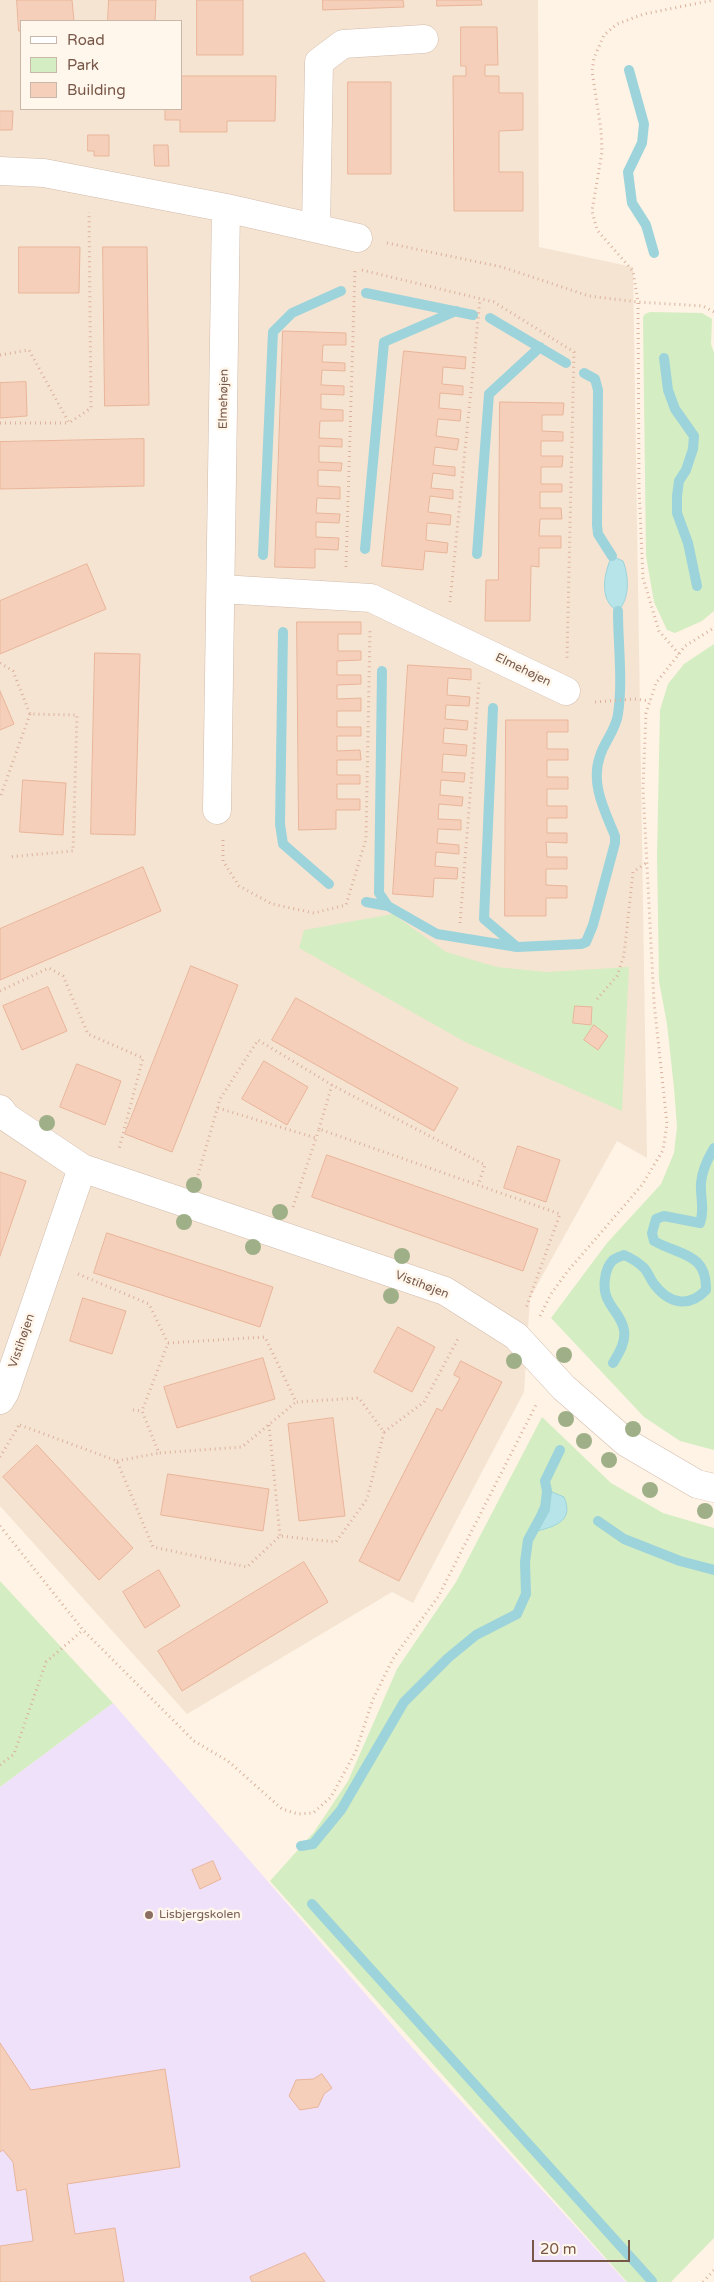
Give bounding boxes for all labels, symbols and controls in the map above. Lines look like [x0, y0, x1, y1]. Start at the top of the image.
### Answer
legend [20, 20, 182, 110]
text: Road [67, 31, 105, 49]
text: Park [67, 56, 99, 74]
text: Building [67, 81, 126, 99]
street label: Elmehøjen [216, 369, 232, 429]
street label: Elmehøjen [493, 650, 553, 690]
street label: Vistihøjen [393, 1268, 451, 1302]
street label: Vistihøjen [6, 1312, 38, 1370]
place label: Lisbjergskolen [159, 1908, 241, 1922]
marker: Lisbjergskolen [143, 1909, 155, 1921]
scale bar [534, 2230, 632, 2262]
text: 20 m [540, 2240, 577, 2258]

